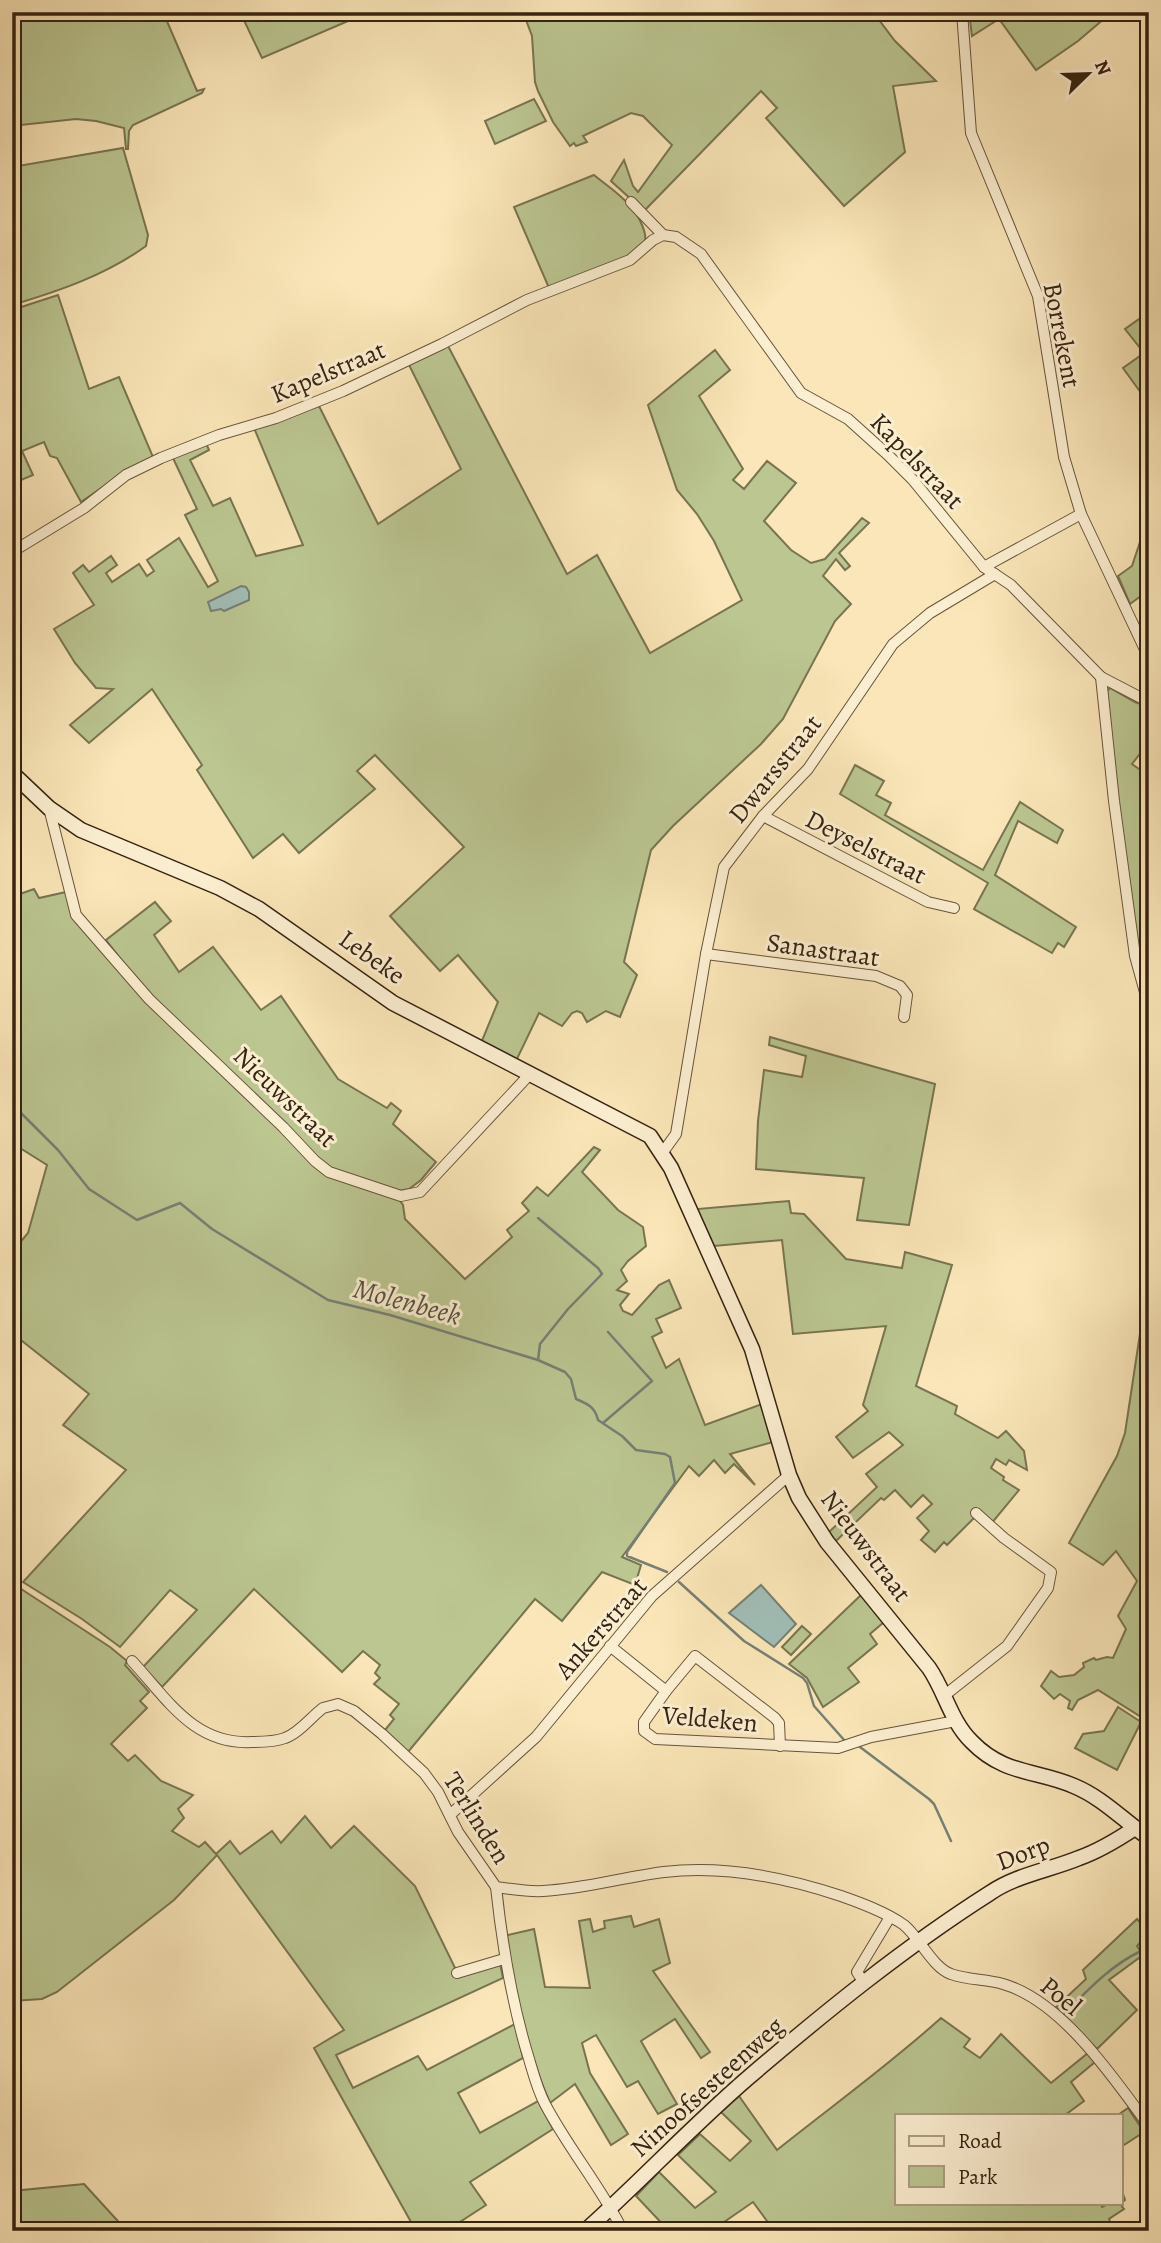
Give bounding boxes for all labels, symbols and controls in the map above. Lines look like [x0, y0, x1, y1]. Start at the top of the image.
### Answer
north arrow [1052, 38, 1122, 108]
text: N [1088, 56, 1117, 79]
street label: Borrekent [1035, 279, 1089, 391]
street label: Kapelstraat [265, 332, 391, 412]
street label: Kapelstraat [862, 405, 972, 517]
street label: Dwarsstraat [720, 707, 830, 831]
street label: Deyselstraat [799, 802, 933, 893]
street label: Lebeke [332, 922, 412, 992]
street label: Sanastraat [764, 925, 882, 975]
street label: Nieuwstraat [226, 1039, 345, 1156]
water label: Molenbeek [349, 1269, 465, 1335]
street label: Nieuwstraat [812, 1483, 920, 1609]
street label: Ankerstraat [546, 1569, 655, 1687]
street label: Veldeken [660, 1697, 759, 1741]
street label: Terlinden [435, 1765, 519, 1871]
street label: Dorp [991, 1827, 1055, 1879]
street label: Poel [1033, 1969, 1089, 2023]
street label: Ninoofsesteenweg [623, 2009, 791, 2165]
legend [895, 2114, 1122, 2204]
text: Road [958, 2127, 1002, 2155]
text: Park [958, 2163, 998, 2191]

